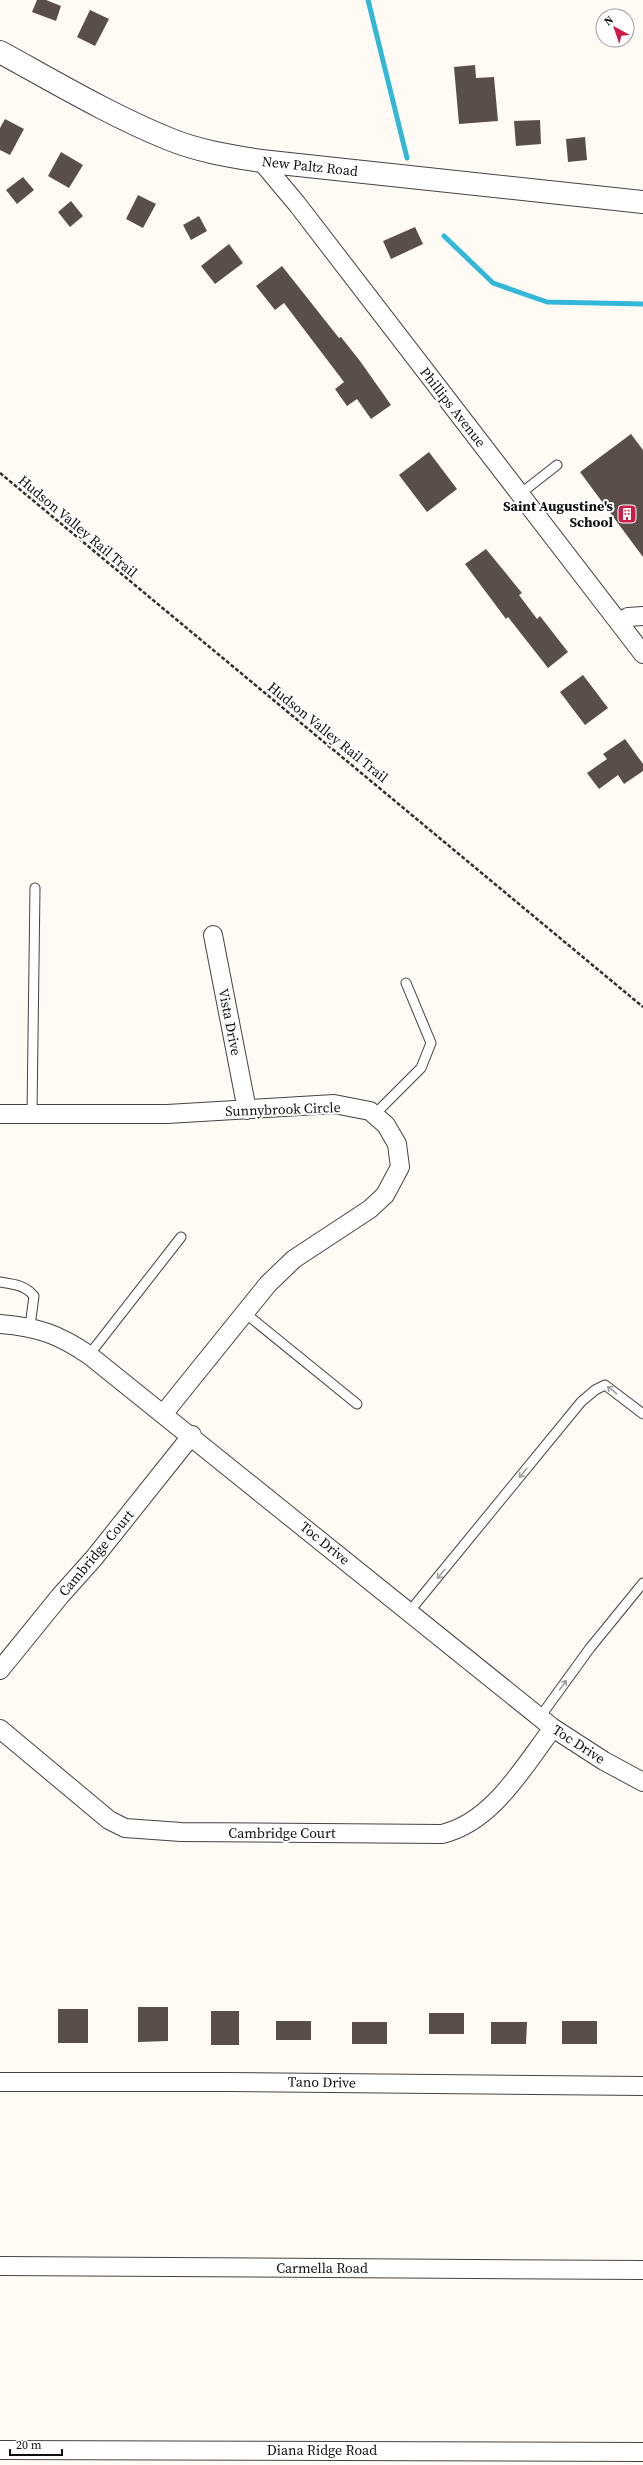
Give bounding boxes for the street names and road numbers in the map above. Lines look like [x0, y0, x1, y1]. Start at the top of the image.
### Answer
street label: New Paltz Road [261, 151, 359, 181]
street label: Phillips Avenue [415, 363, 491, 451]
street label: Hudson Valley Rail Trail [14, 470, 142, 582]
street label: Hudson Valley Rail Trail [263, 677, 393, 787]
street label: Vista Drive [214, 987, 246, 1057]
street label: Sunnybrook Circle [225, 1097, 341, 1121]
street label: Cambridge Court [54, 1505, 138, 1601]
street label: Toc Drive [296, 1517, 354, 1569]
street label: Toc Drive [549, 1720, 609, 1768]
street label: Cambridge Court [228, 1823, 336, 1843]
street label: Tano Drive [288, 2071, 356, 2093]
street label: Carmella Road [276, 2258, 368, 2278]
street label: Diana Ridge Road [267, 2440, 377, 2460]

